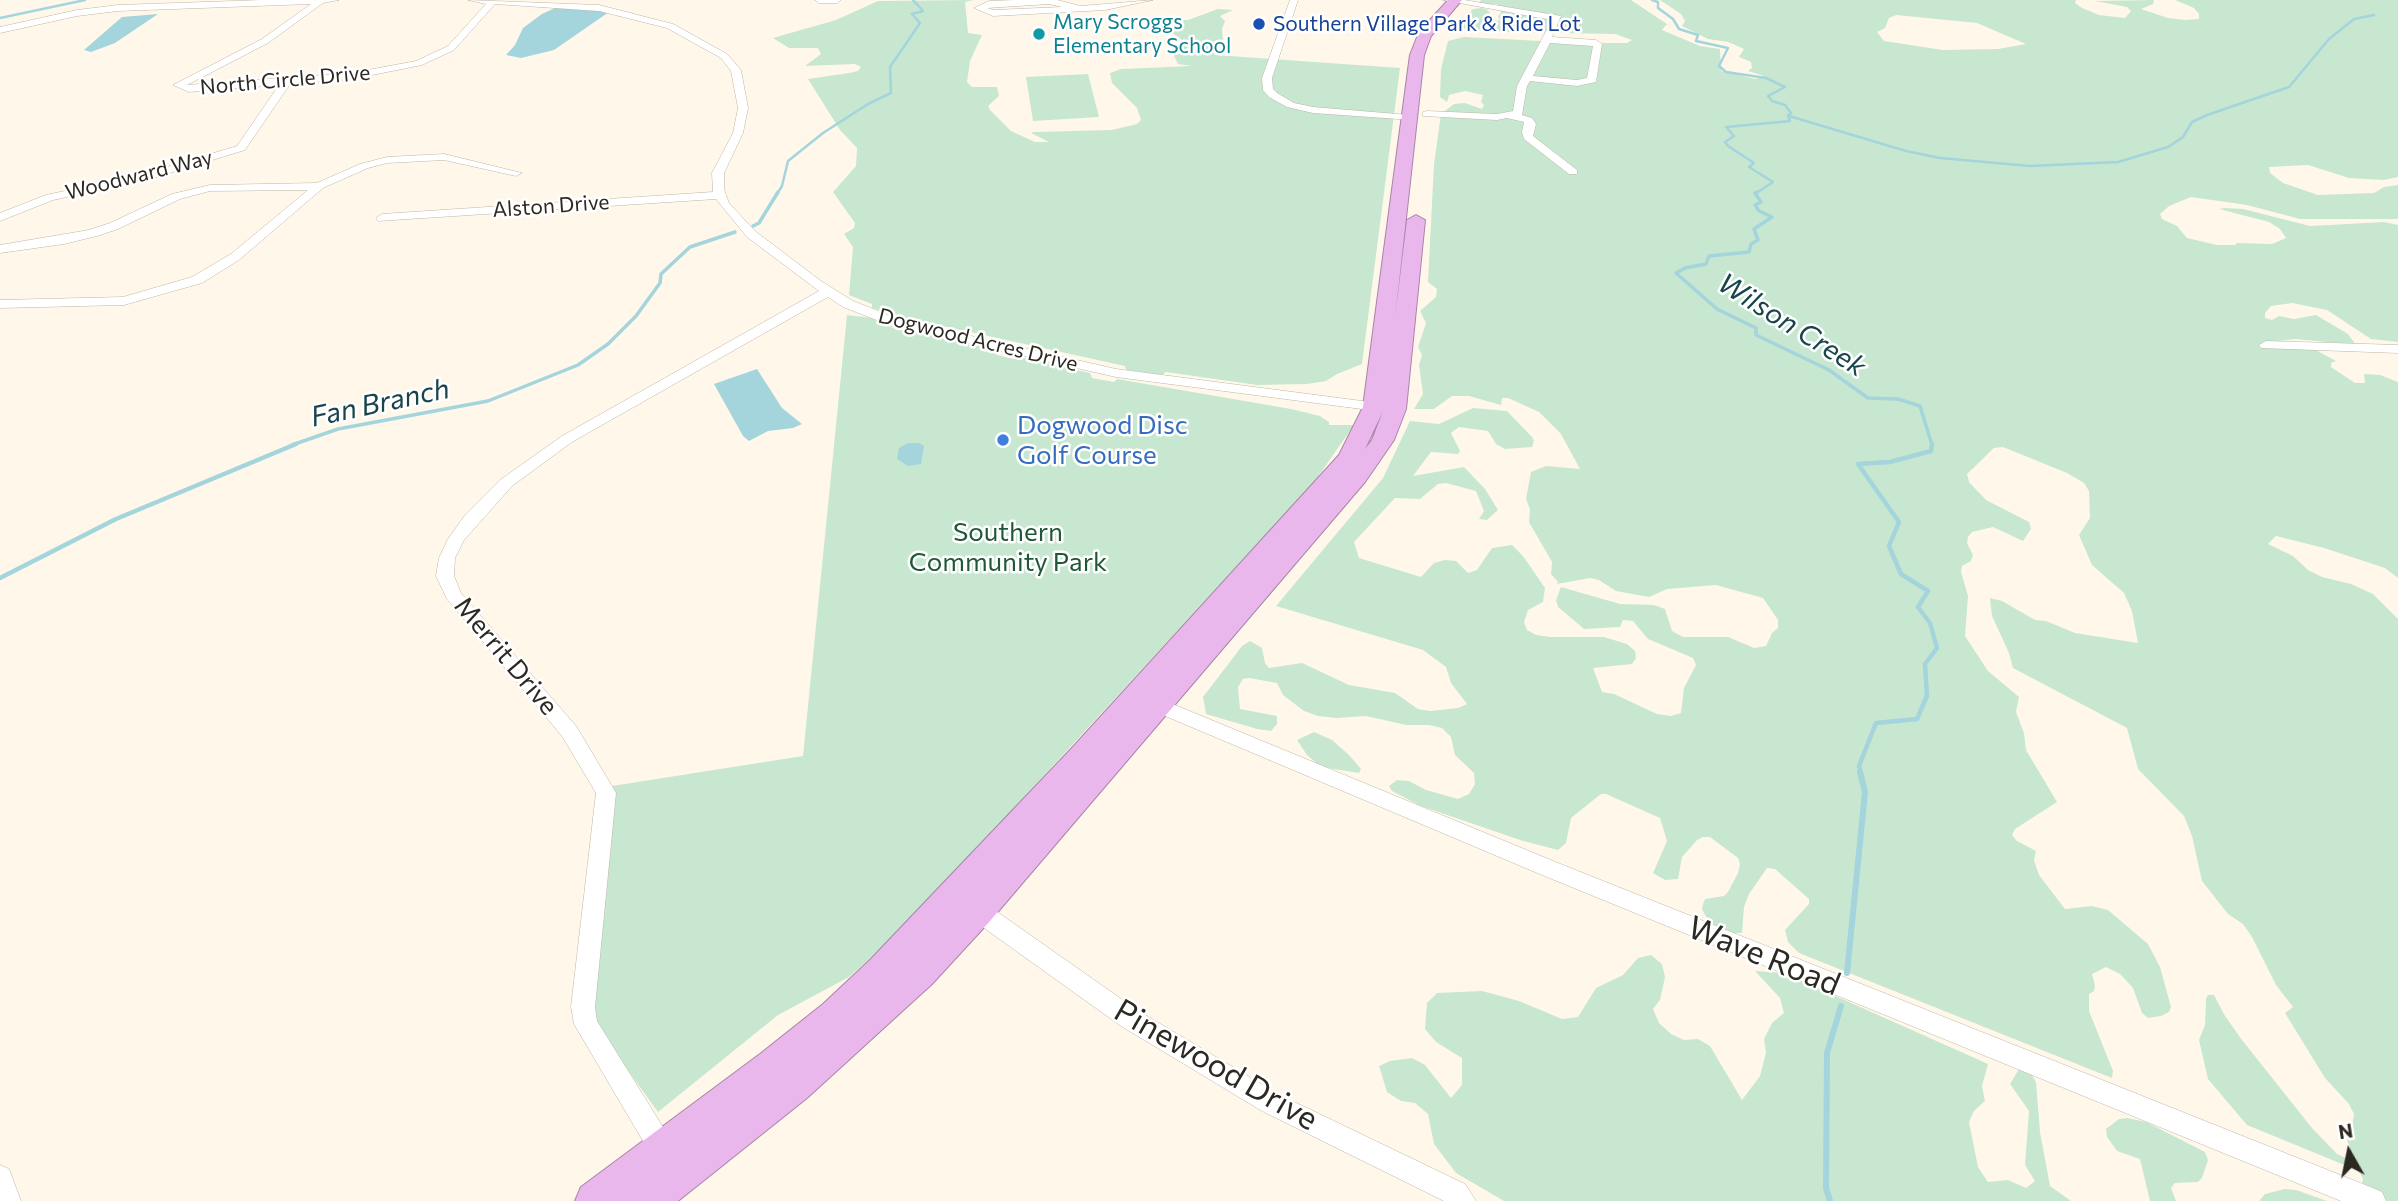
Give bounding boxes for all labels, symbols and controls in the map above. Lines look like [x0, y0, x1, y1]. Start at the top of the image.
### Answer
place label: Mary Scroggs Elementary School [1053, 9, 1231, 59]
place label: Southern Village Park & Ride Lot [1273, 11, 1581, 37]
marker: Southern Village Park & Ride Lot [1251, 16, 1267, 32]
marker: Mary Scroggs Elementary School [1031, 26, 1047, 42]
street label: North Circle Drive [199, 60, 371, 100]
street label: Woodward Way [63, 145, 215, 205]
street label: Alston Drive [492, 189, 610, 223]
water label: Wilson Creek [1712, 266, 1872, 384]
street label: Dogwood Acres Drive [876, 303, 1080, 377]
water label: Fan Branch [307, 372, 453, 434]
place label: Dogwood Disc Golf Course [1017, 409, 1188, 471]
marker: Dogwood Disc Golf Course [995, 432, 1011, 448]
park label: Southern Community Park [909, 516, 1107, 578]
street label: Merrit Drive [448, 591, 564, 721]
street label: Wave Road [1682, 908, 1846, 1004]
street label: Pinewood Drive [1108, 991, 1324, 1139]
north arrow [2314, 1117, 2384, 1187]
text: N [2337, 1118, 2354, 1143]

